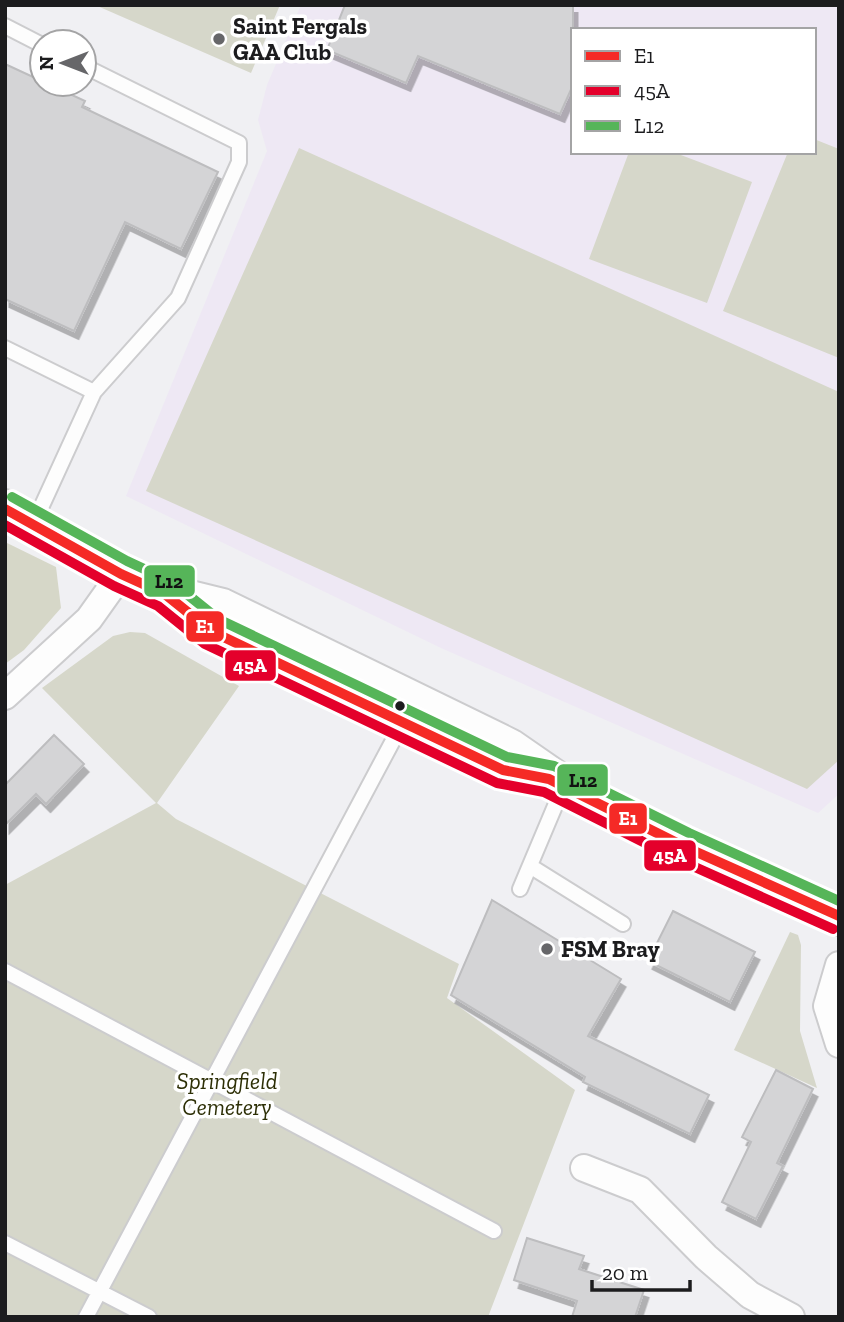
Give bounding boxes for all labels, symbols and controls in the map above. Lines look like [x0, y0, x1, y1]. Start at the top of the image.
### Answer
place label: Saint Fergals GAA Club [233, 12, 367, 66]
north arrow [28, 28, 98, 98]
legend [571, 28, 816, 154]
marker: Saint Fergals GAA Club [211, 31, 227, 47]
text: E1 [634, 43, 654, 68]
text: N [35, 56, 58, 70]
text: 45A [634, 78, 670, 103]
text: L12 [634, 113, 664, 138]
line badge: L12 [143, 564, 196, 598]
text: L12 [155, 570, 183, 593]
line badge: E1 [185, 610, 225, 643]
text: E1 [196, 615, 215, 638]
line badge: 45A [224, 649, 277, 682]
text: 45A [233, 654, 268, 677]
unlabelled marker [393, 699, 407, 713]
line badge: L12 [556, 763, 609, 797]
text: L12 [569, 769, 597, 792]
line badge: E1 [608, 802, 648, 835]
text: E1 [619, 807, 638, 830]
line badge: 45A [643, 839, 697, 872]
text: 45A [653, 844, 688, 867]
place label: FSM Bray [561, 935, 661, 963]
marker: FSM Bray [539, 941, 555, 957]
park label: Springfield Cemetery [177, 1067, 278, 1121]
scale bar [592, 1248, 690, 1292]
text: 20 m [602, 1260, 648, 1285]

